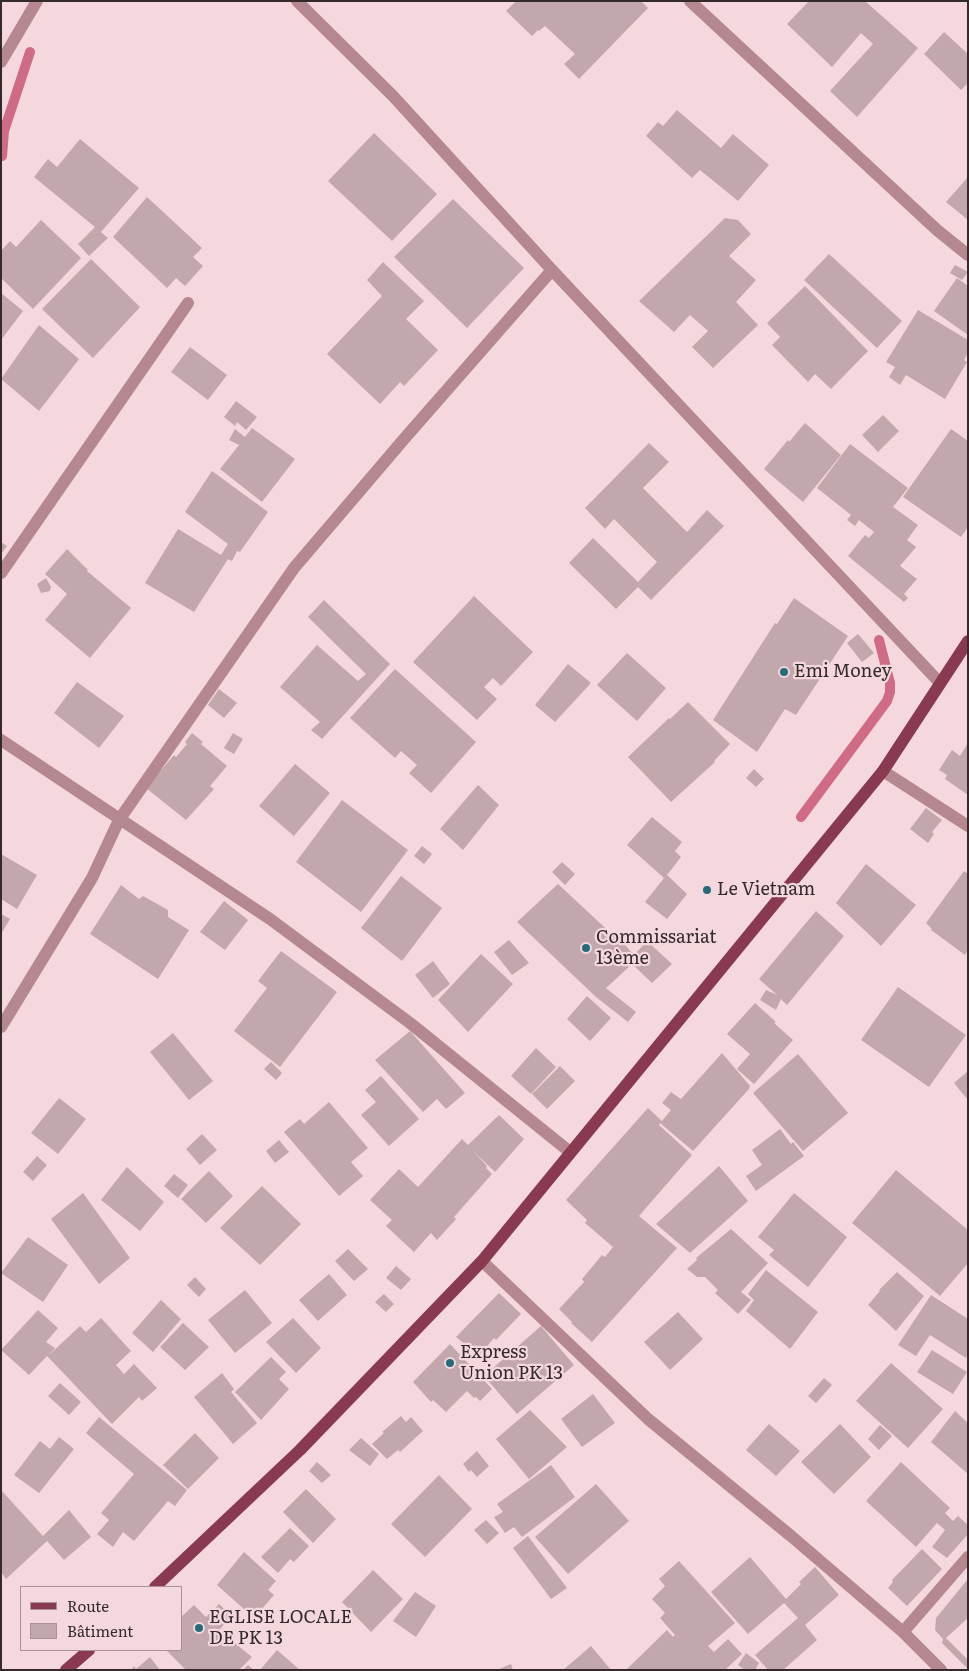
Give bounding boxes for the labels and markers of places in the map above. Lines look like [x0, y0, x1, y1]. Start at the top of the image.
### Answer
place label: Emi Money [794, 661, 892, 683]
marker: Emi Money [778, 666, 790, 678]
place label: Le Vietnam [717, 879, 815, 901]
marker: Le Vietnam [701, 884, 713, 896]
place label: Commissariat 13ème [596, 927, 716, 970]
marker: Commissariat 13ème [580, 942, 592, 954]
place label: Express Union PK 13 [460, 1342, 563, 1385]
marker: Express Union PK 13 [444, 1357, 456, 1369]
place label: EGLISE LOCALE DE PK 13 [209, 1607, 352, 1650]
marker: EGLISE LOCALE DE PK 13 [193, 1622, 205, 1634]

